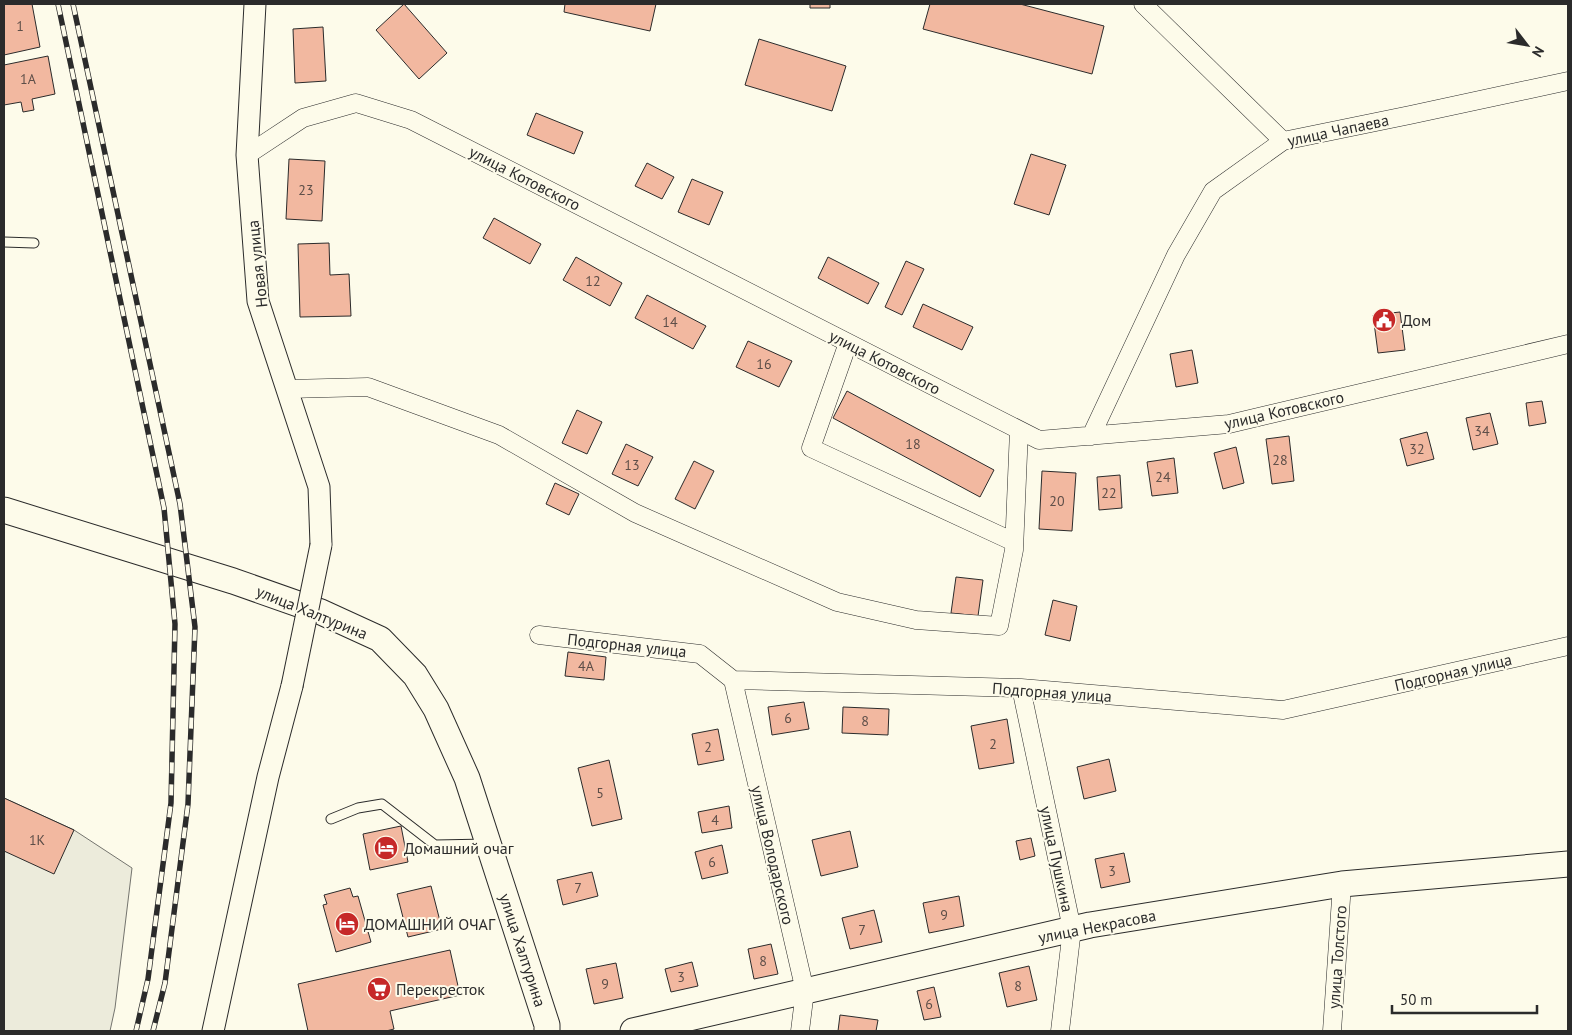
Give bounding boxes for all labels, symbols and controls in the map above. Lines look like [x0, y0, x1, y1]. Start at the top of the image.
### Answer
house number: 1 [16, 17, 24, 35]
north arrow [1502, 20, 1552, 70]
text: N [1528, 43, 1548, 60]
house number: 1А [20, 70, 37, 88]
street label: улица Чапаева [1285, 109, 1391, 151]
street label: улица Котовского [466, 141, 584, 215]
house number: 23 [298, 181, 314, 199]
street label: Новая улица [242, 219, 272, 309]
house number: 12 [585, 272, 601, 290]
public building icon: Дом [1371, 307, 1397, 333]
place label: Дом [1402, 310, 1431, 330]
house number: 14 [662, 313, 678, 331]
street label: улица Котовского [826, 325, 944, 399]
house number: 16 [756, 355, 772, 373]
street label: улица Котовского [1222, 387, 1346, 433]
house number: 34 [1474, 422, 1490, 440]
house number: 18 [905, 435, 921, 453]
house number: 32 [1409, 440, 1425, 458]
house number: 28 [1272, 451, 1288, 469]
house number: 13 [624, 456, 640, 474]
house number: 24 [1155, 468, 1171, 486]
house number: 22 [1101, 484, 1117, 502]
house number: 20 [1049, 492, 1065, 510]
street label: улица Халтурина [253, 581, 371, 643]
street label: Подгорная улица [566, 629, 688, 661]
street label: Подгорная улица [1392, 649, 1514, 695]
house number: 4А [578, 657, 595, 675]
street label: Подгорная улица [992, 678, 1112, 706]
house number: 6 [784, 709, 792, 727]
house number: 8 [861, 712, 869, 730]
house number: 2 [989, 735, 997, 753]
house number: 2 [704, 738, 712, 756]
house number: 5 [596, 784, 604, 802]
street label: улица Володарского [747, 784, 799, 926]
street label: улица Пушкина [1036, 804, 1078, 914]
house number: 4 [711, 811, 719, 829]
house number: 1К [29, 831, 46, 849]
hotel icon: Домашний очаг [373, 835, 399, 861]
place label: Домашний очаг [404, 838, 514, 858]
house number: 6 [708, 853, 716, 871]
house number: 3 [1108, 862, 1116, 880]
house number: 7 [574, 879, 582, 897]
street label: улица Халтурина [495, 891, 551, 1009]
street label: улица Некрасова [1036, 905, 1158, 947]
street label: улица Толстого [1323, 905, 1351, 1009]
house number: 9 [940, 906, 948, 924]
hotel icon: ДОМАШНИЙ ОЧАГ [334, 911, 360, 937]
place label: ДОМАШНИЙ ОЧАГ [364, 914, 496, 934]
house number: 7 [858, 921, 866, 939]
house number: 8 [759, 952, 767, 970]
house number: 3 [677, 968, 685, 986]
house number: 9 [601, 975, 609, 993]
supermarket icon: Перекресток [366, 976, 392, 1002]
house number: 8 [1014, 977, 1022, 995]
place label: Перекресток [396, 979, 485, 999]
scale bar [1392, 982, 1537, 1014]
text: 50 m [1400, 990, 1433, 1009]
house number: 6 [925, 995, 933, 1013]

